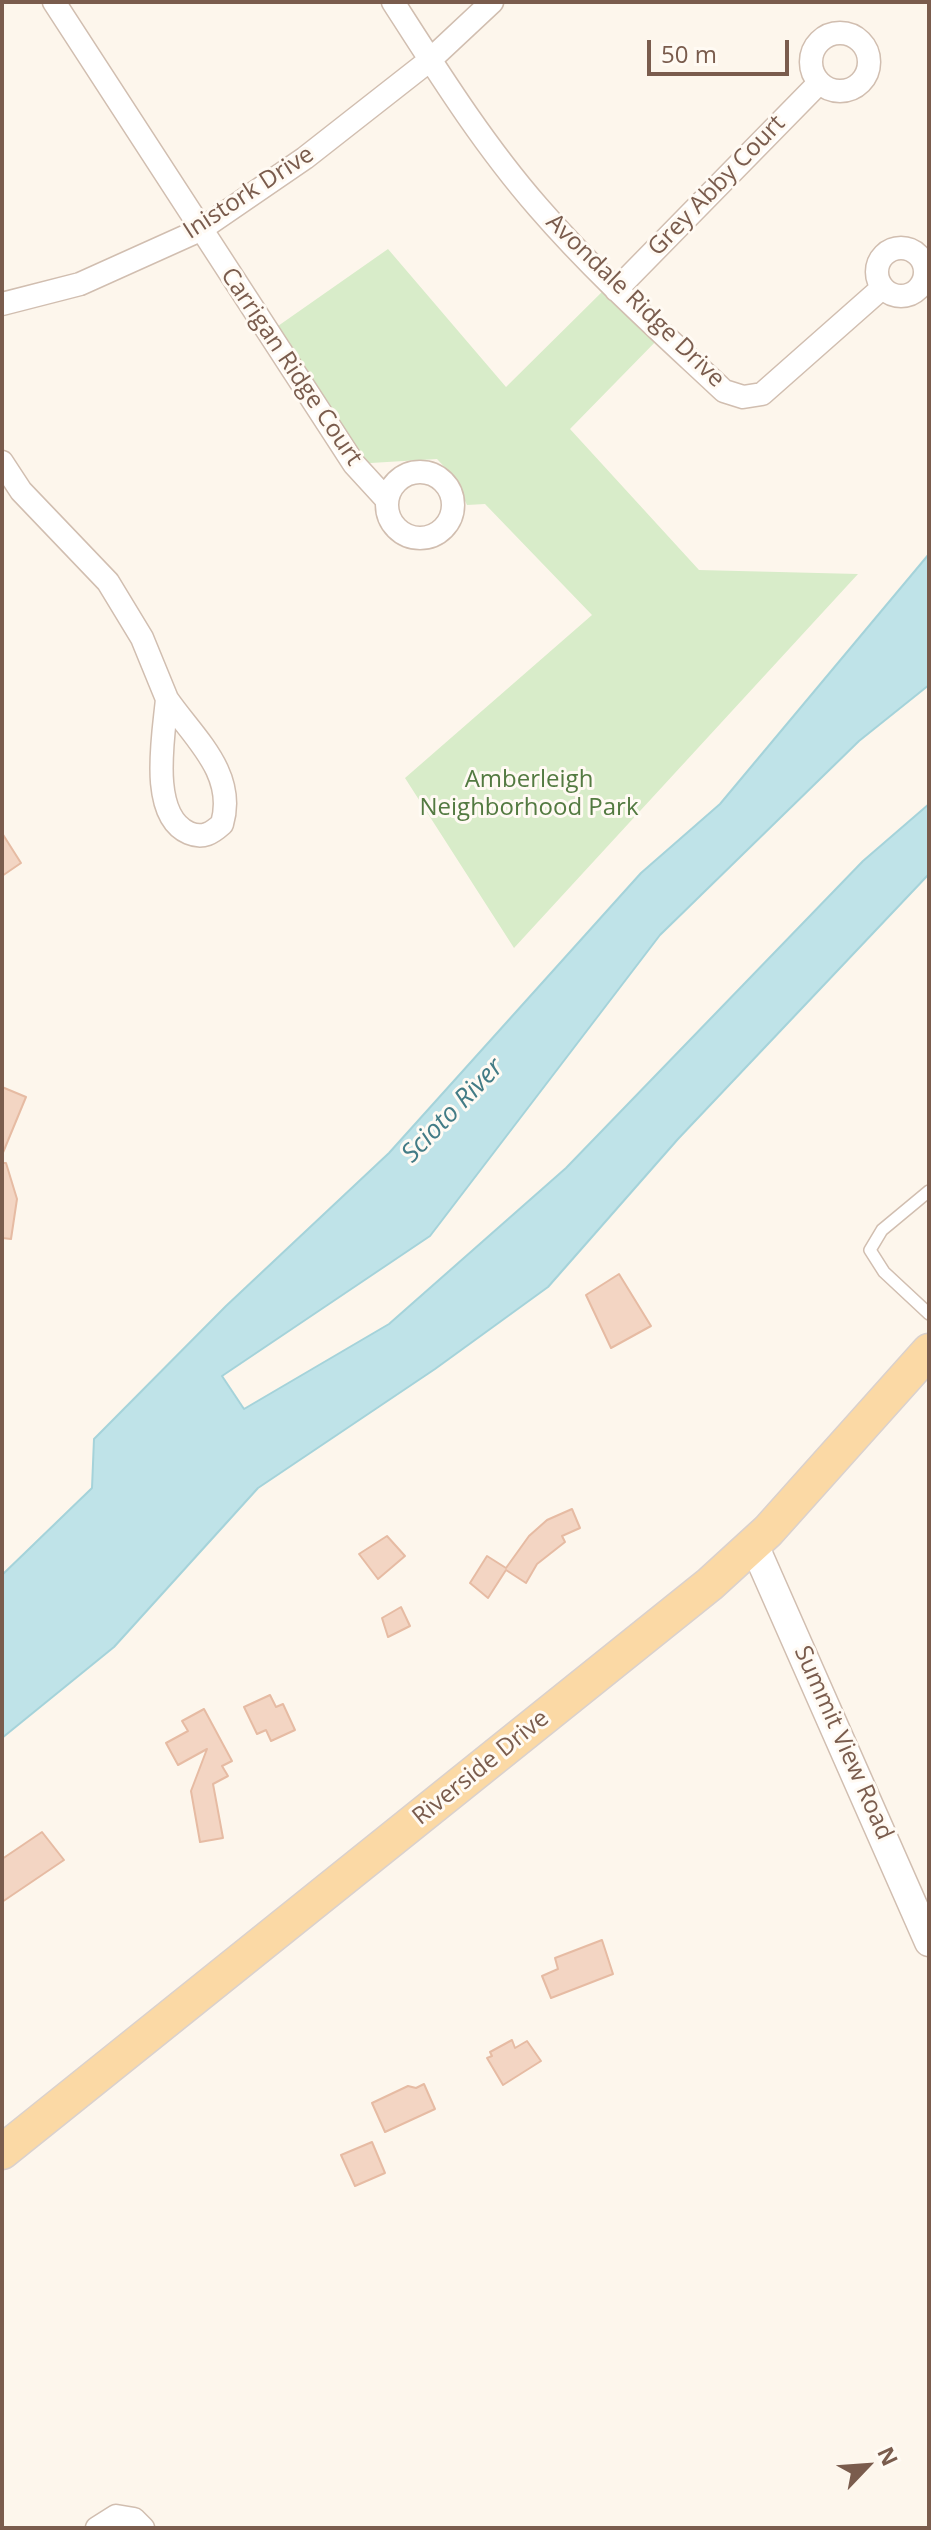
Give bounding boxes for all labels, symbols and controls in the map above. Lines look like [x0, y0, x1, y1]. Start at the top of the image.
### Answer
scale bar [651, 24, 793, 74]
text: 50 m [661, 37, 717, 70]
street label: Grey Abby Court [643, 110, 791, 262]
street label: Inistork Drive [179, 140, 319, 246]
street label: Avondale Ridge Drive [540, 208, 730, 394]
street label: Carrigan Ridge Court [214, 263, 368, 471]
park label: Amberleigh Neighborhood Park [420, 766, 638, 822]
water label: Scioto River [396, 1052, 510, 1170]
street label: Summit View Road [787, 1642, 899, 1844]
street label: Riverside Drive [407, 1704, 555, 1832]
north arrow [827, 2426, 907, 2506]
text: N [871, 2441, 906, 2470]

